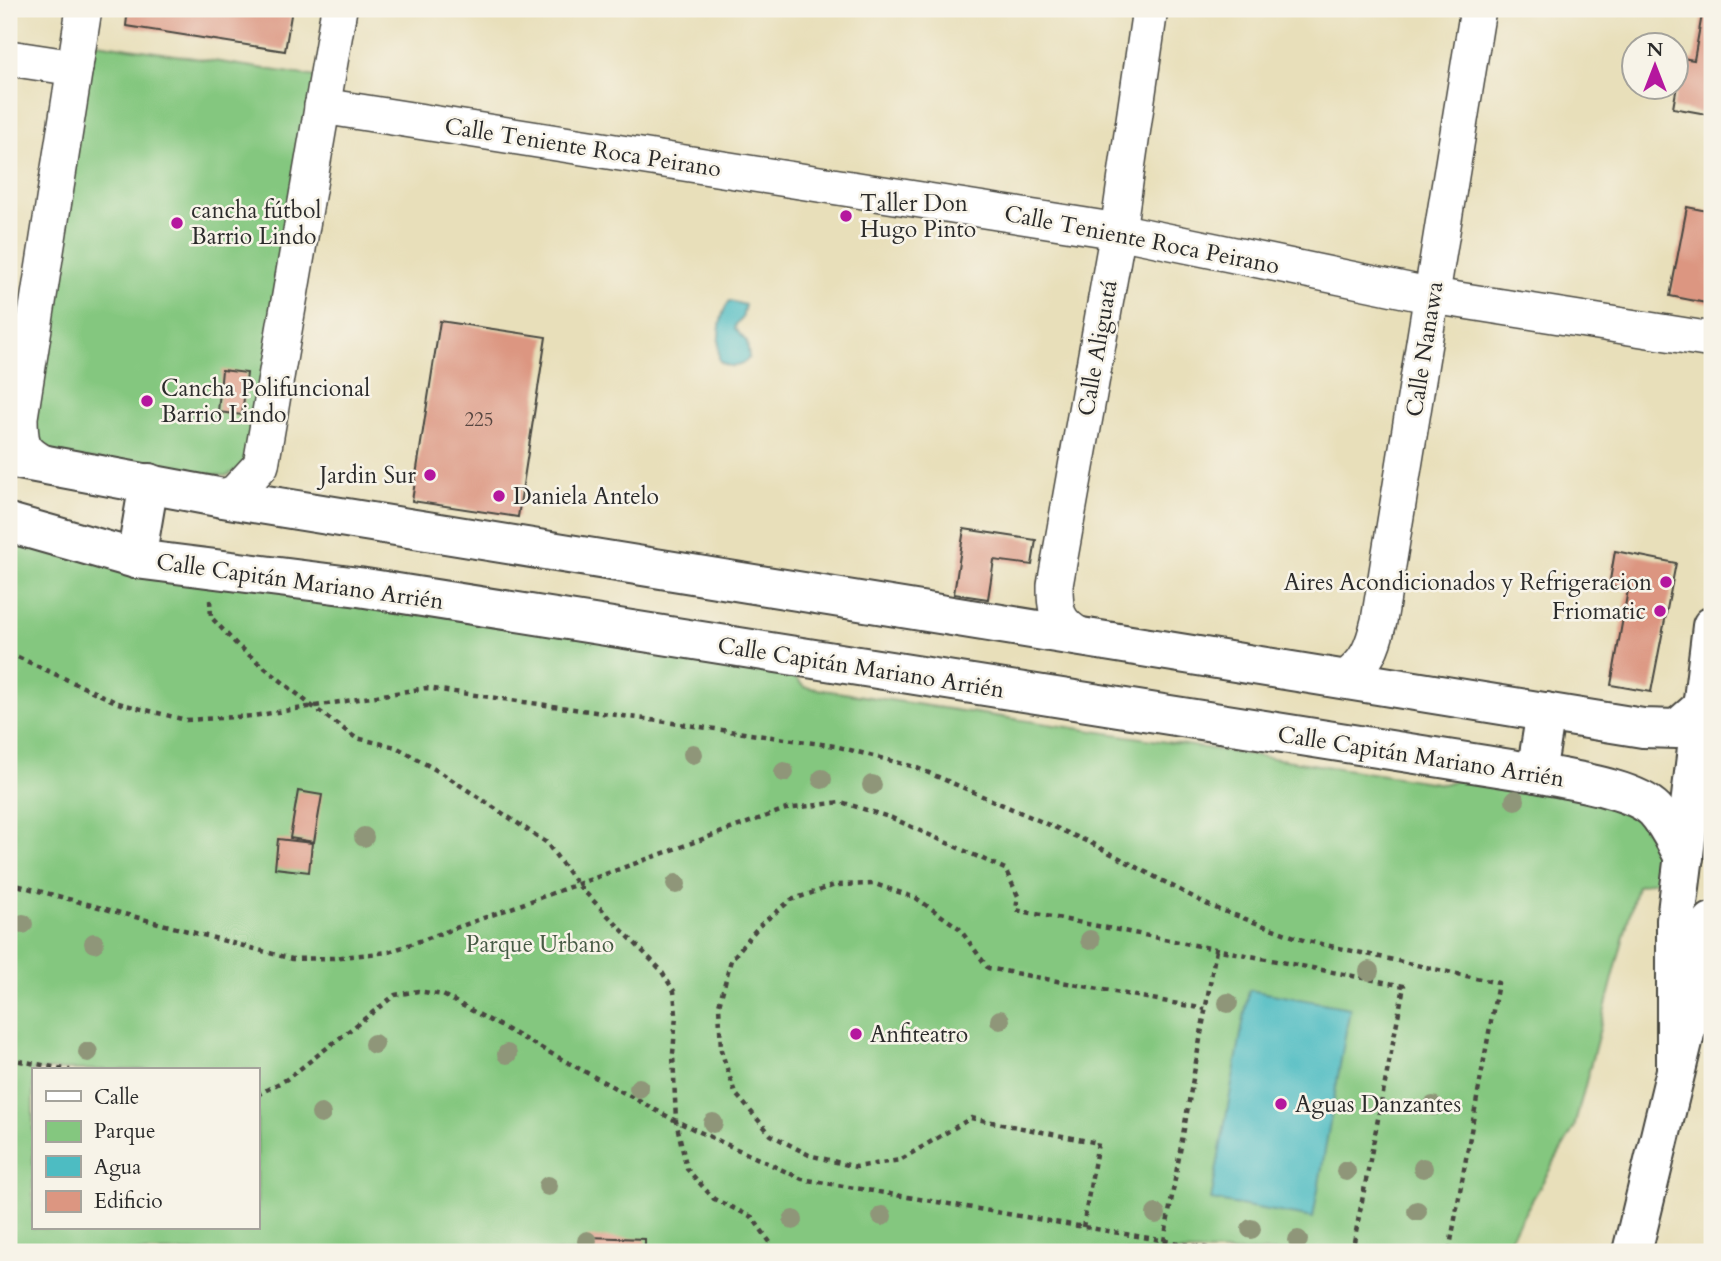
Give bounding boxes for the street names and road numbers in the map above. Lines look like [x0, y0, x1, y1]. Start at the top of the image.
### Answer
street label: Calle Teniente Roca Peirano [442, 110, 723, 185]
street label: Calle Teniente Roca Peirano [1002, 198, 1282, 281]
street label: Calle Aliguatá [1070, 278, 1125, 418]
street label: Calle Nanawa [1398, 279, 1451, 419]
street label: Calle Capitán Mariano Arrién [154, 546, 446, 617]
street label: Calle Capitán Mariano Arrién [715, 630, 1006, 705]
street label: Calle Capitán Mariano Arrién [1275, 719, 1566, 794]

